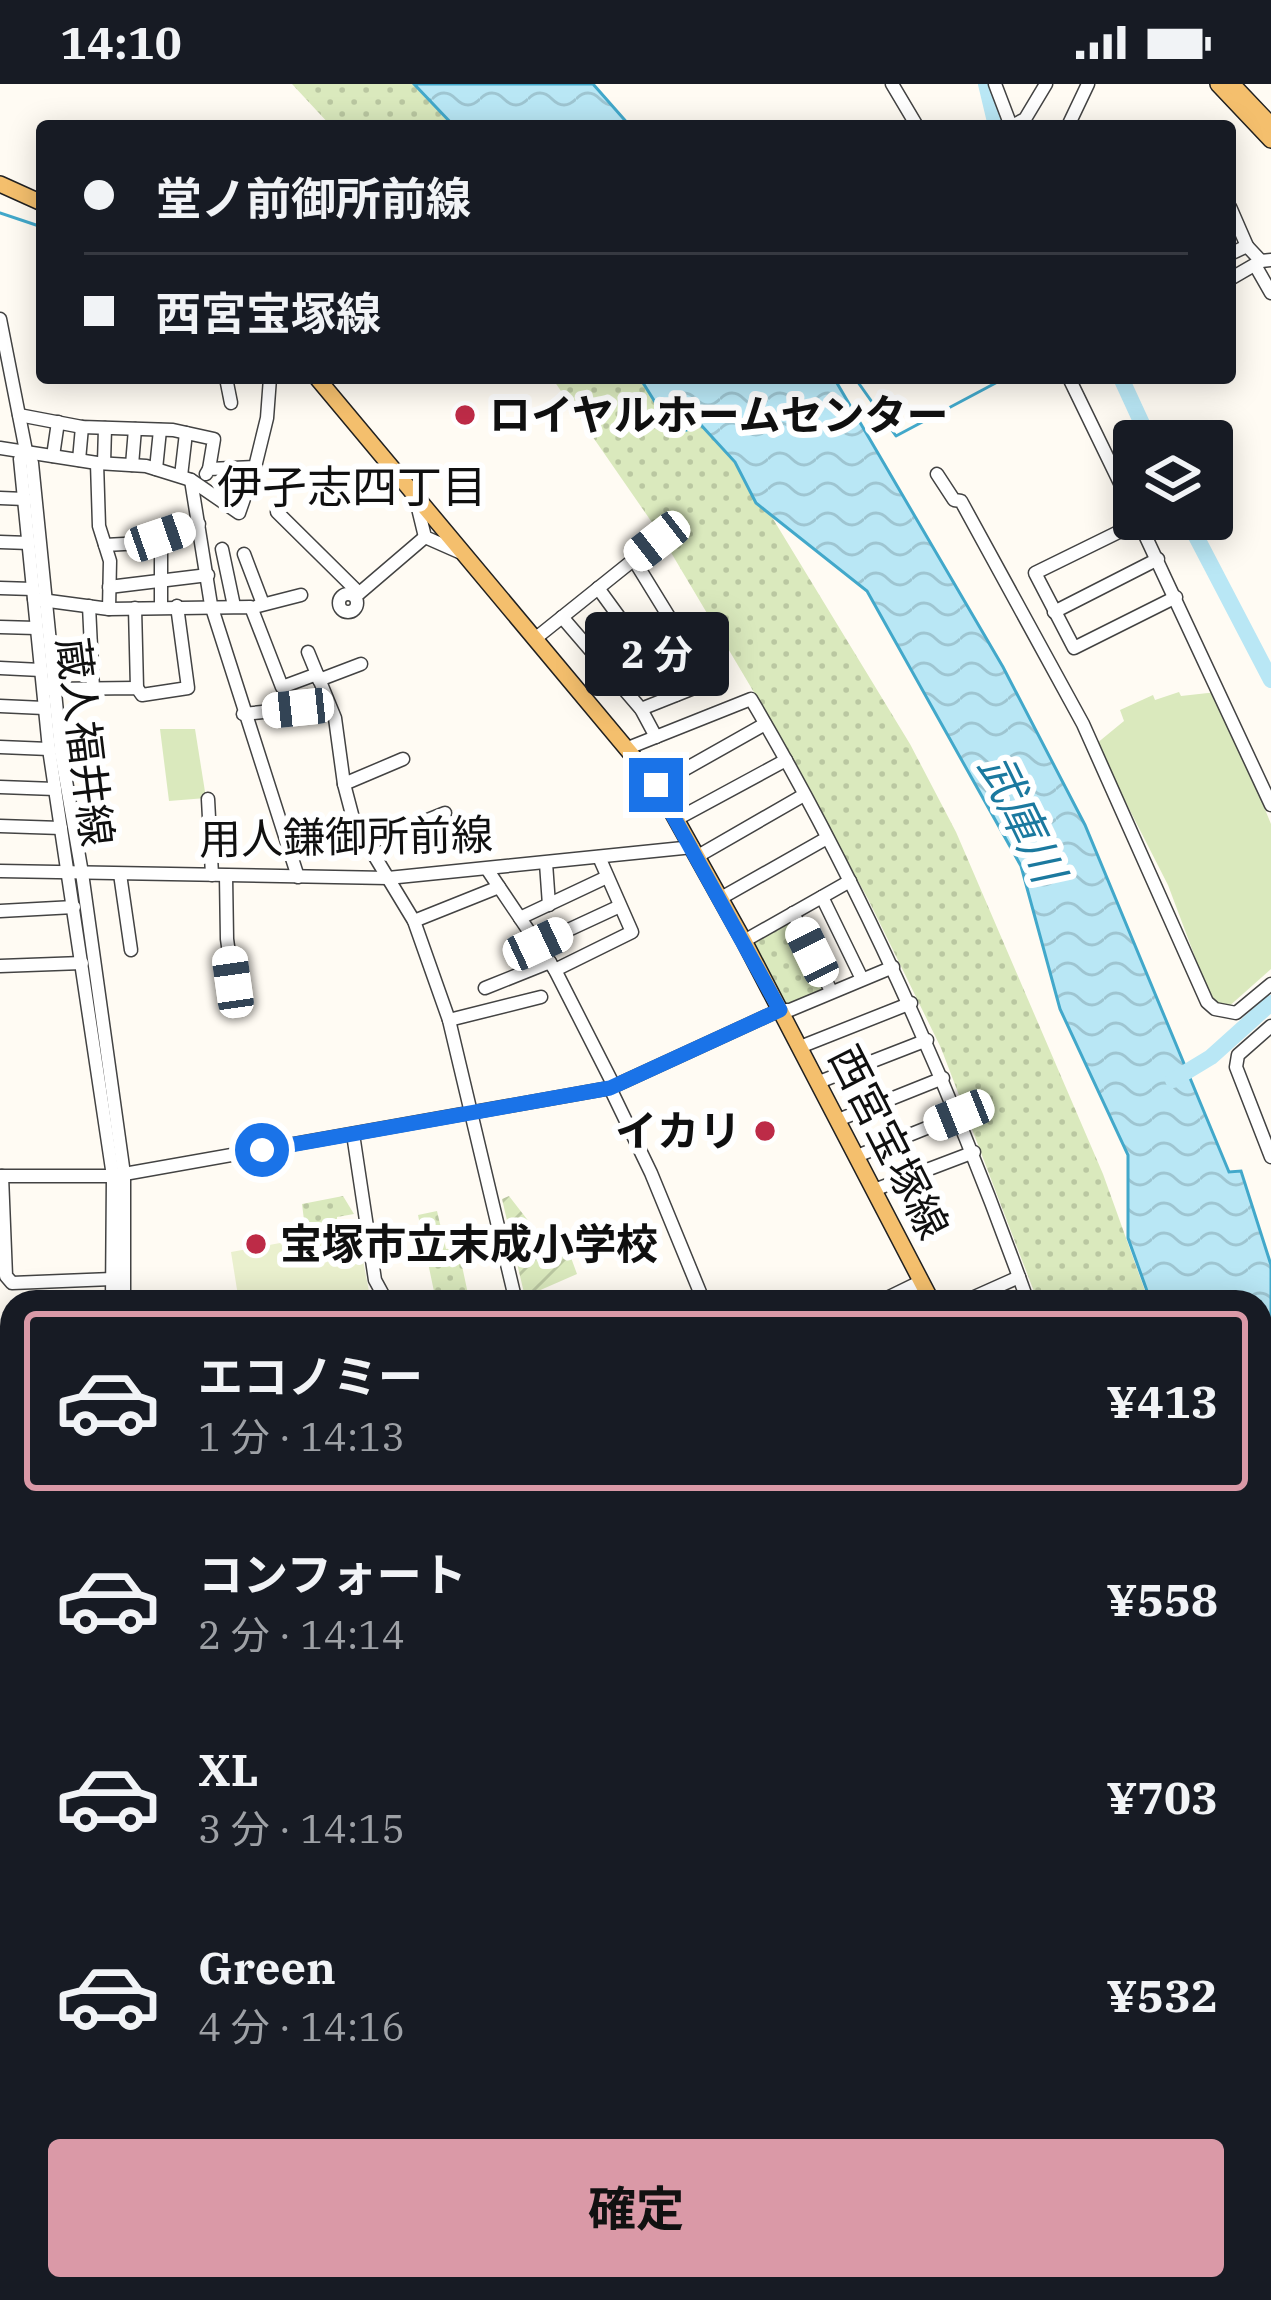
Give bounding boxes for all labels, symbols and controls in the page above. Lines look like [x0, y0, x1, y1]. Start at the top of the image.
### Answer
text: 14:10 [60, 13, 182, 71]
text: 堂ノ前御所前線 [156, 169, 471, 227]
text: 西宮宝塚線 [156, 284, 381, 342]
place label: ロイヤルホームセンター [489, 387, 948, 442]
marker: ロイヤルホームセンター [452, 402, 478, 428]
map controls [1113, 420, 1233, 540]
button: layers [1113, 420, 1233, 540]
district label: 伊孑志四丁目 [217, 457, 487, 515]
car [618, 505, 696, 577]
car [120, 508, 200, 566]
callout: 2 分 [584, 611, 728, 695]
text: 2 分 [621, 628, 693, 679]
street label: 蔵人福井線 [45, 634, 126, 850]
car [260, 686, 336, 730]
water label: 武庫川 [967, 744, 1080, 895]
route end [629, 758, 683, 812]
street label: 用人鎌御所前線 [199, 806, 493, 867]
car [498, 912, 578, 976]
car [780, 912, 844, 992]
car [210, 944, 256, 1020]
street label: 西宮宝塚線 [817, 1036, 962, 1248]
car [919, 1085, 999, 1145]
place label: イカリ [615, 1103, 741, 1158]
marker: イカリ [752, 1118, 778, 1144]
route start [235, 1123, 289, 1177]
place label: 宝塚市立末成小学校 [280, 1216, 658, 1271]
marker: 宝塚市立末成小学校 [243, 1231, 269, 1257]
icon: car [54, 1347, 162, 1455]
text: エコノミー [198, 1347, 423, 1405]
text: ¥413 [1106, 1372, 1218, 1430]
text: 1 分 · 14:13 [198, 1411, 405, 1462]
icon: car [54, 1545, 162, 1653]
text: コンフォート [198, 1545, 467, 1603]
text: ¥558 [1106, 1570, 1218, 1628]
text: 2 分 · 14:14 [198, 1609, 405, 1660]
text: XL [198, 1740, 259, 1798]
icon: car [54, 1743, 162, 1851]
text: ¥703 [1106, 1768, 1218, 1826]
text: 3 分 · 14:15 [198, 1803, 405, 1854]
text: Green [198, 1938, 336, 1996]
icon: car [54, 1941, 162, 2049]
text: ¥532 [1106, 1966, 1218, 2024]
text: 4 分 · 14:16 [198, 2001, 405, 2052]
button: 確定 [48, 2139, 1224, 2277]

